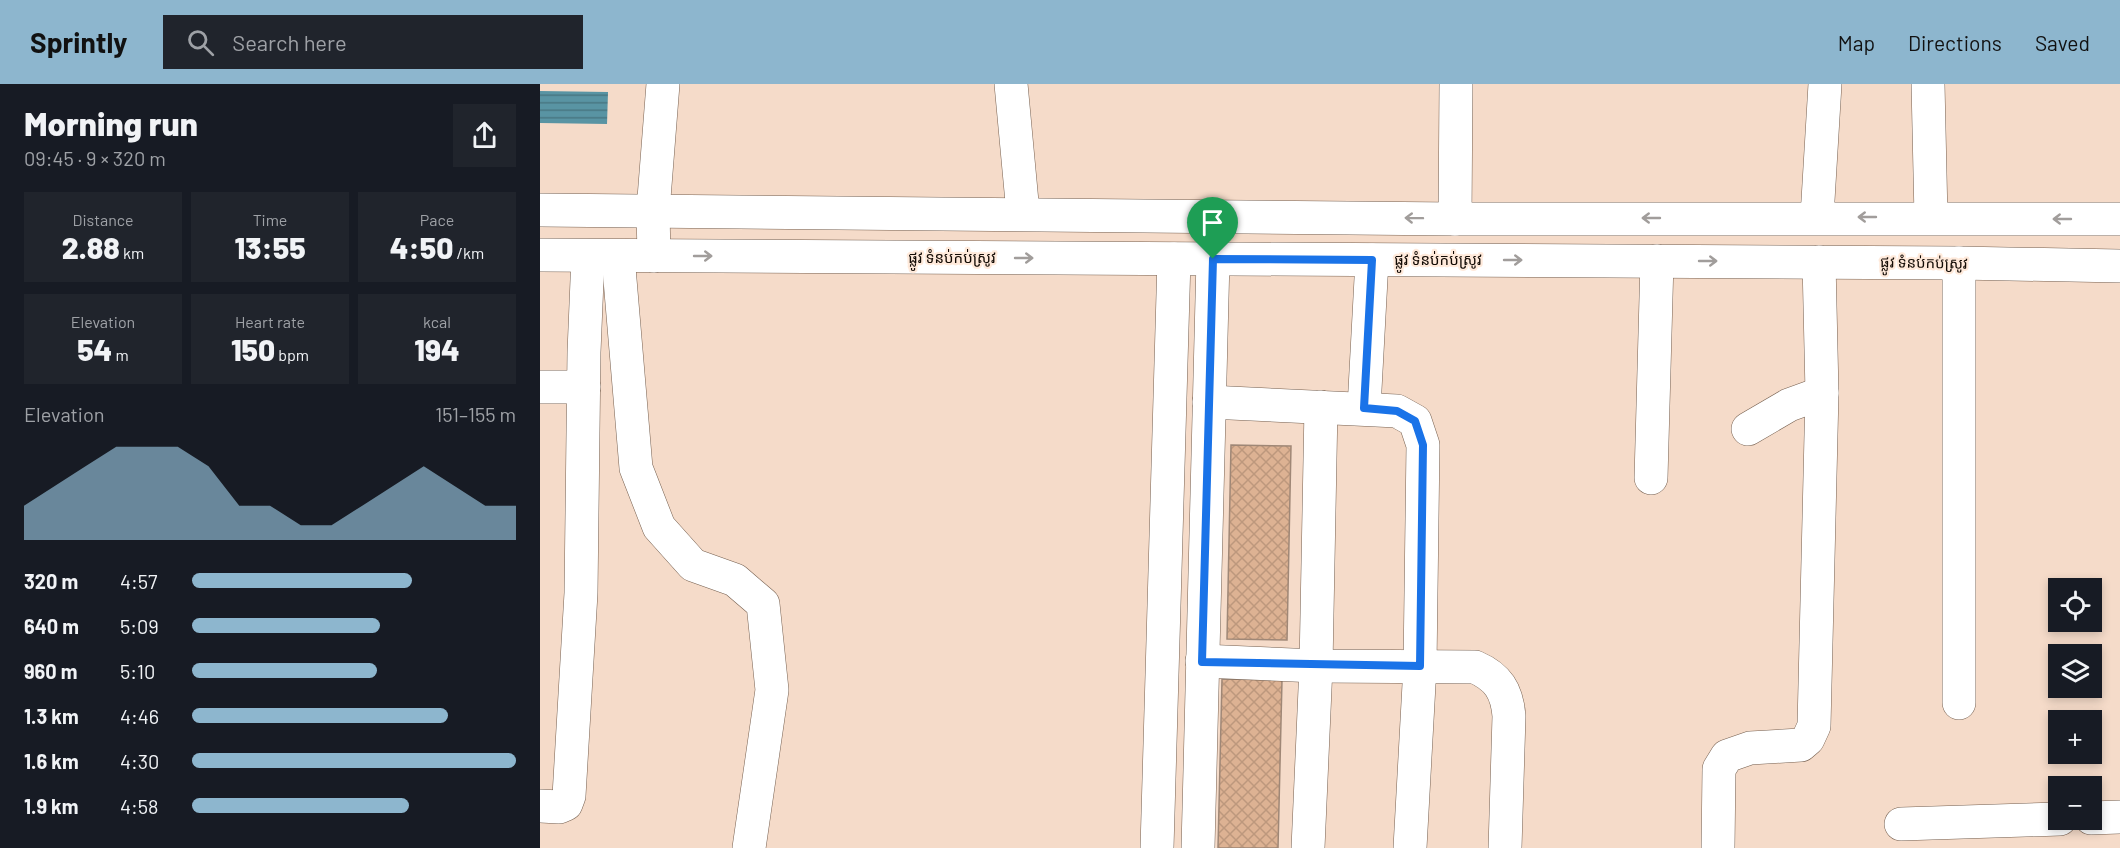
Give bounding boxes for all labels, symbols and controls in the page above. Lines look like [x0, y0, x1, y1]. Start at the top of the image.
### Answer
search box [163, 15, 583, 69]
text: Sprintly [30, 25, 127, 59]
icon: search [184, 26, 217, 59]
text: Search here [232, 29, 347, 55]
text: Map [1838, 30, 1875, 55]
text: Directions [1908, 30, 2002, 55]
text: Saved [2035, 30, 2090, 55]
text: Morning run [24, 103, 198, 143]
button: share [453, 104, 516, 167]
text: 09:45 · 9 × 320 m [24, 146, 166, 170]
pin [1187, 197, 1238, 259]
icon: arrive [1196, 206, 1229, 239]
text: Distance [73, 210, 133, 229]
text: Time [253, 210, 287, 229]
text: Pace [420, 210, 454, 229]
one-way arrow [1857, 211, 1877, 223]
one-way arrow [1404, 212, 1424, 224]
one-way arrow [1641, 212, 1661, 224]
one-way arrow [2052, 213, 2072, 225]
text: 2.88 [62, 229, 120, 265]
text: 13:55 [234, 229, 306, 265]
text: 4:50 [390, 229, 453, 265]
text: km [120, 243, 144, 262]
text: /km [453, 243, 484, 262]
street label: ផ្លូវ ទំនប់កប់ស្រូវ [908, 248, 996, 271]
one-way arrow [693, 250, 713, 262]
street label: ផ្លូវ ទំនប់កប់ស្រូវ [1394, 250, 1482, 273]
one-way arrow [1014, 252, 1034, 264]
street label: ផ្លូវ ទំនប់កប់ស្រូវ [1880, 252, 1968, 277]
one-way arrow [1503, 255, 1523, 266]
one-way arrow [1698, 255, 1718, 267]
text: Elevation [71, 312, 135, 331]
text: Heart rate [235, 312, 305, 331]
text: kcal [423, 312, 451, 331]
text: 54 [77, 331, 112, 367]
text: 150 [231, 331, 275, 367]
text: 194 [414, 331, 460, 367]
text: m [112, 345, 129, 364]
text: bpm [275, 345, 309, 364]
text: Elevation [24, 402, 105, 426]
text: 151–155 m [435, 402, 516, 426]
text: 320 m [24, 569, 78, 593]
text: 4:57 [120, 569, 158, 593]
map controls [2048, 578, 2102, 830]
button: locate [2048, 578, 2102, 632]
text: 640 m [24, 614, 79, 638]
text: 5:09 [120, 614, 159, 638]
button: layers [2048, 644, 2102, 698]
text: 960 m [24, 659, 77, 683]
text: 5:10 [120, 659, 155, 683]
text: 1.3 km [24, 704, 79, 728]
text: 4:46 [120, 704, 159, 728]
button: + [2048, 710, 2102, 764]
text: 1.6 km [24, 749, 79, 773]
text: 4:30 [120, 749, 159, 773]
button: − [2048, 776, 2102, 830]
text: 1.9 km [24, 794, 78, 818]
text: 4:58 [120, 794, 159, 818]

